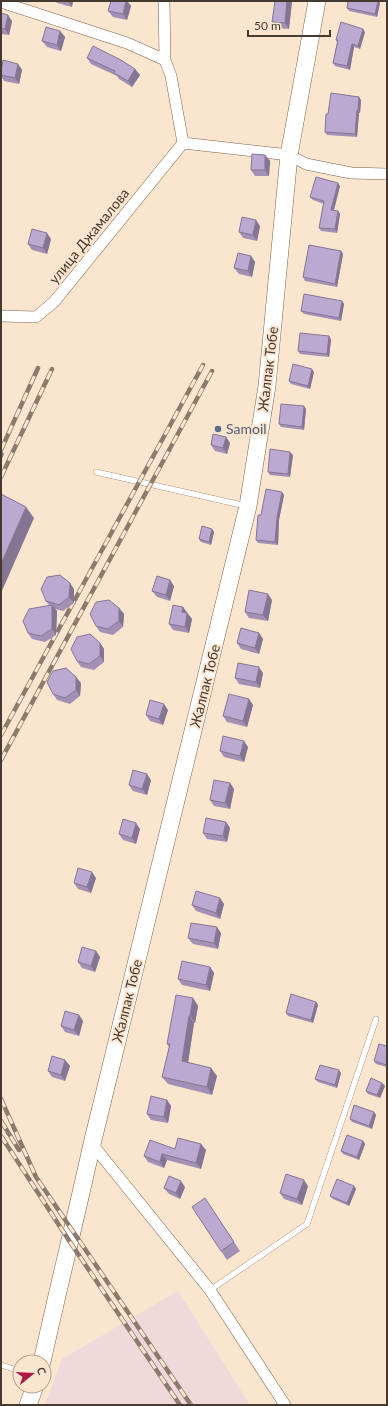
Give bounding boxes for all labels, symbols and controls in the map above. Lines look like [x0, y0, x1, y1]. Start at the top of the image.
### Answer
scale bar [248, 12, 330, 38]
text: 50 m [254, 18, 281, 33]
street label: улица Джамалова [45, 185, 132, 287]
street label: Жалпак Тобе [254, 326, 281, 412]
place label: Samoil [226, 420, 267, 437]
marker: Samoil [213, 424, 223, 434]
street label: Жалпак Тобе [186, 642, 223, 729]
street label: Жалпак Тобе [108, 957, 145, 1044]
north arrow [12, 1354, 52, 1394]
text: С [35, 1365, 50, 1377]

